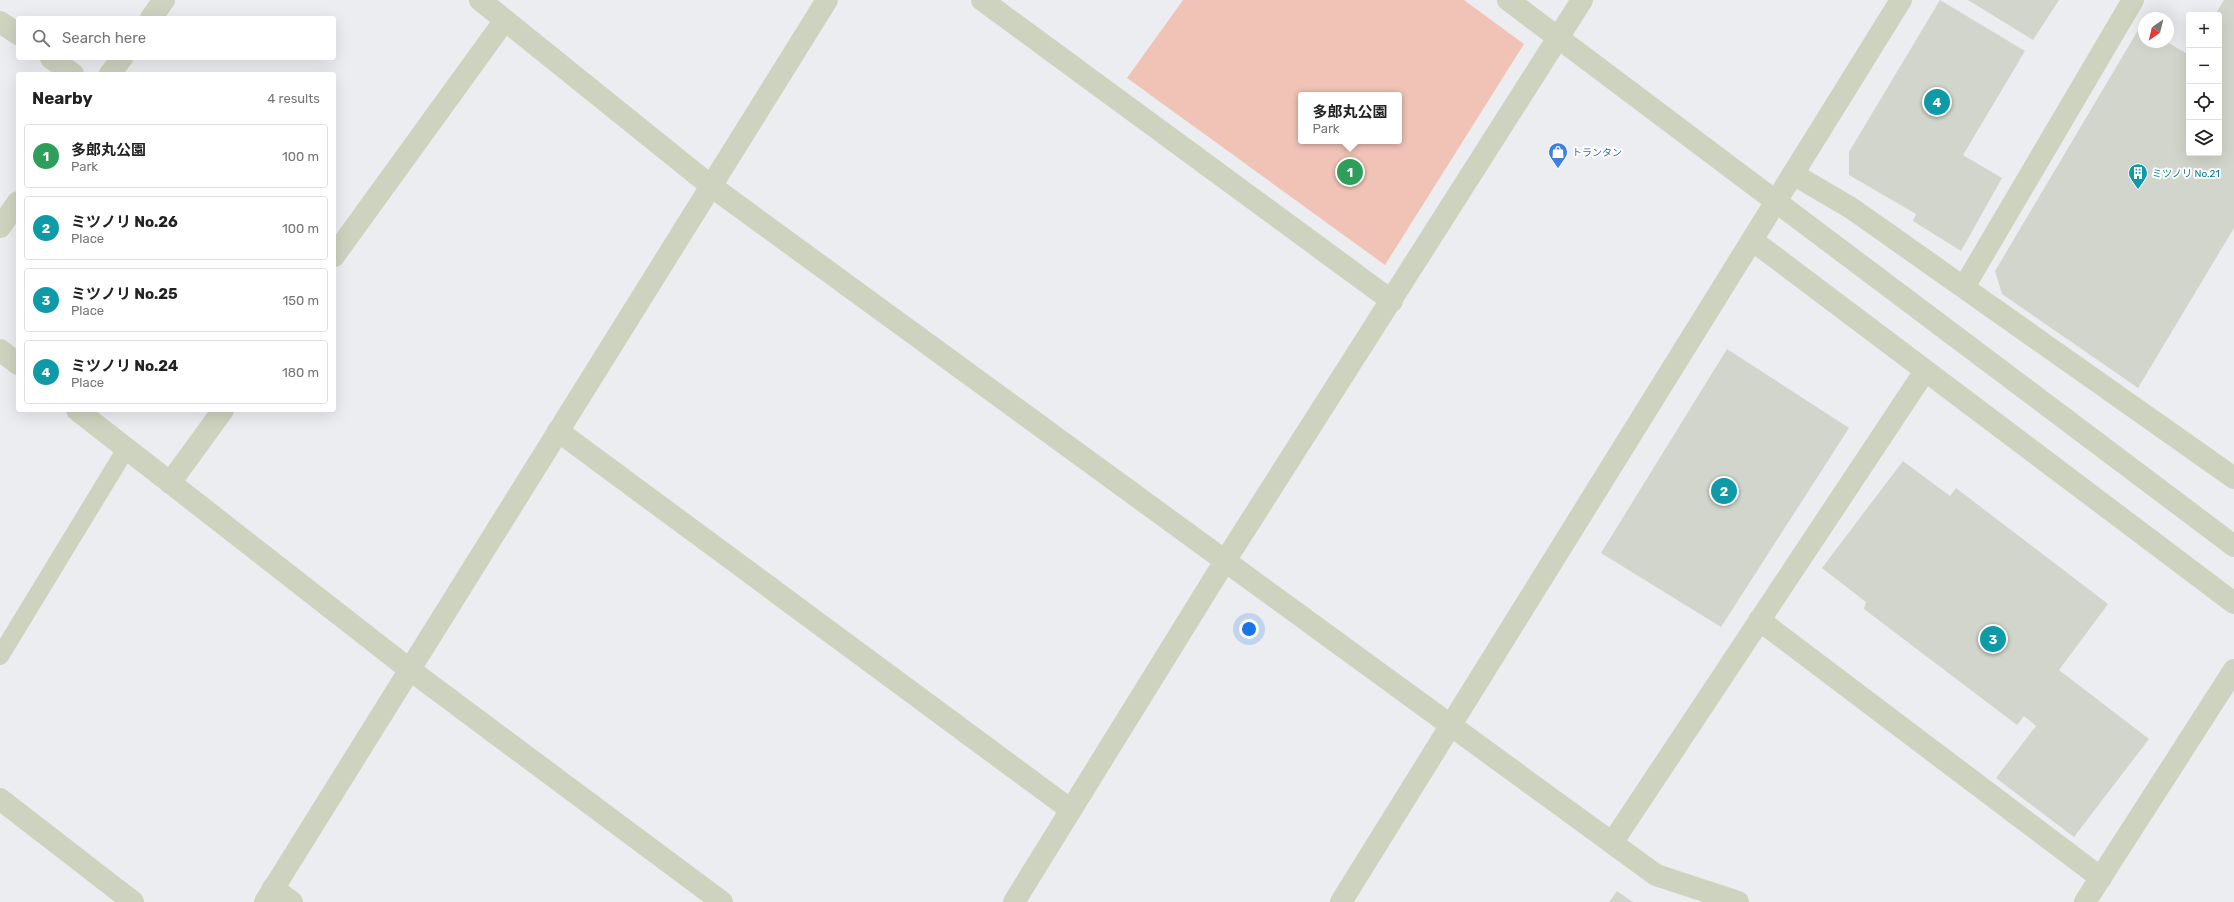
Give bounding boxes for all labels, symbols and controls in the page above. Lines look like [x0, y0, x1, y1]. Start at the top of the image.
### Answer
north arrow [2138, 12, 2174, 48]
map controls [2186, 12, 2222, 156]
button: + [2186, 12, 2222, 48]
search box [16, 16, 336, 60]
icon: search [30, 27, 52, 49]
text: Search here [62, 29, 146, 47]
button: − [2186, 48, 2222, 84]
button: locate [2186, 84, 2222, 120]
pin: 4 [1924, 87, 1950, 117]
text: Nearby [32, 88, 93, 108]
text: 4 results [267, 91, 320, 106]
popup [1298, 92, 1402, 144]
text: 多郎丸公園 [1312, 103, 1388, 121]
button: layers [2186, 120, 2222, 156]
text: Park [1312, 121, 1340, 136]
text: 多郎丸公園 [71, 141, 146, 159]
shop icon: トランタン [1547, 141, 1569, 169]
place label: トランタン [1572, 147, 1622, 159]
text: 1 [43, 149, 49, 164]
text: 100 m [282, 149, 319, 164]
pin: 1 [1337, 157, 1363, 187]
text: Park [71, 159, 98, 174]
building icon: ミツノリ No.21 [2127, 162, 2149, 190]
place label: ミツノリ No.21 [2152, 168, 2220, 180]
text: ミツノリ No.26 [71, 213, 178, 231]
text: 2 [42, 221, 50, 236]
text: 100 m [282, 221, 319, 236]
text: Place [71, 231, 104, 246]
text: ミツノリ No.25 [71, 285, 178, 303]
text: 3 [42, 293, 50, 308]
text: 150 m [283, 293, 319, 308]
text: Place [71, 303, 104, 318]
text: ミツノリ No.24 [71, 357, 178, 375]
text: 4 [42, 365, 50, 380]
text: 180 m [282, 365, 319, 380]
text: Place [71, 375, 104, 390]
pin: 2 [1711, 476, 1737, 506]
your location [1239, 619, 1259, 639]
pin: 3 [1980, 624, 2006, 654]

